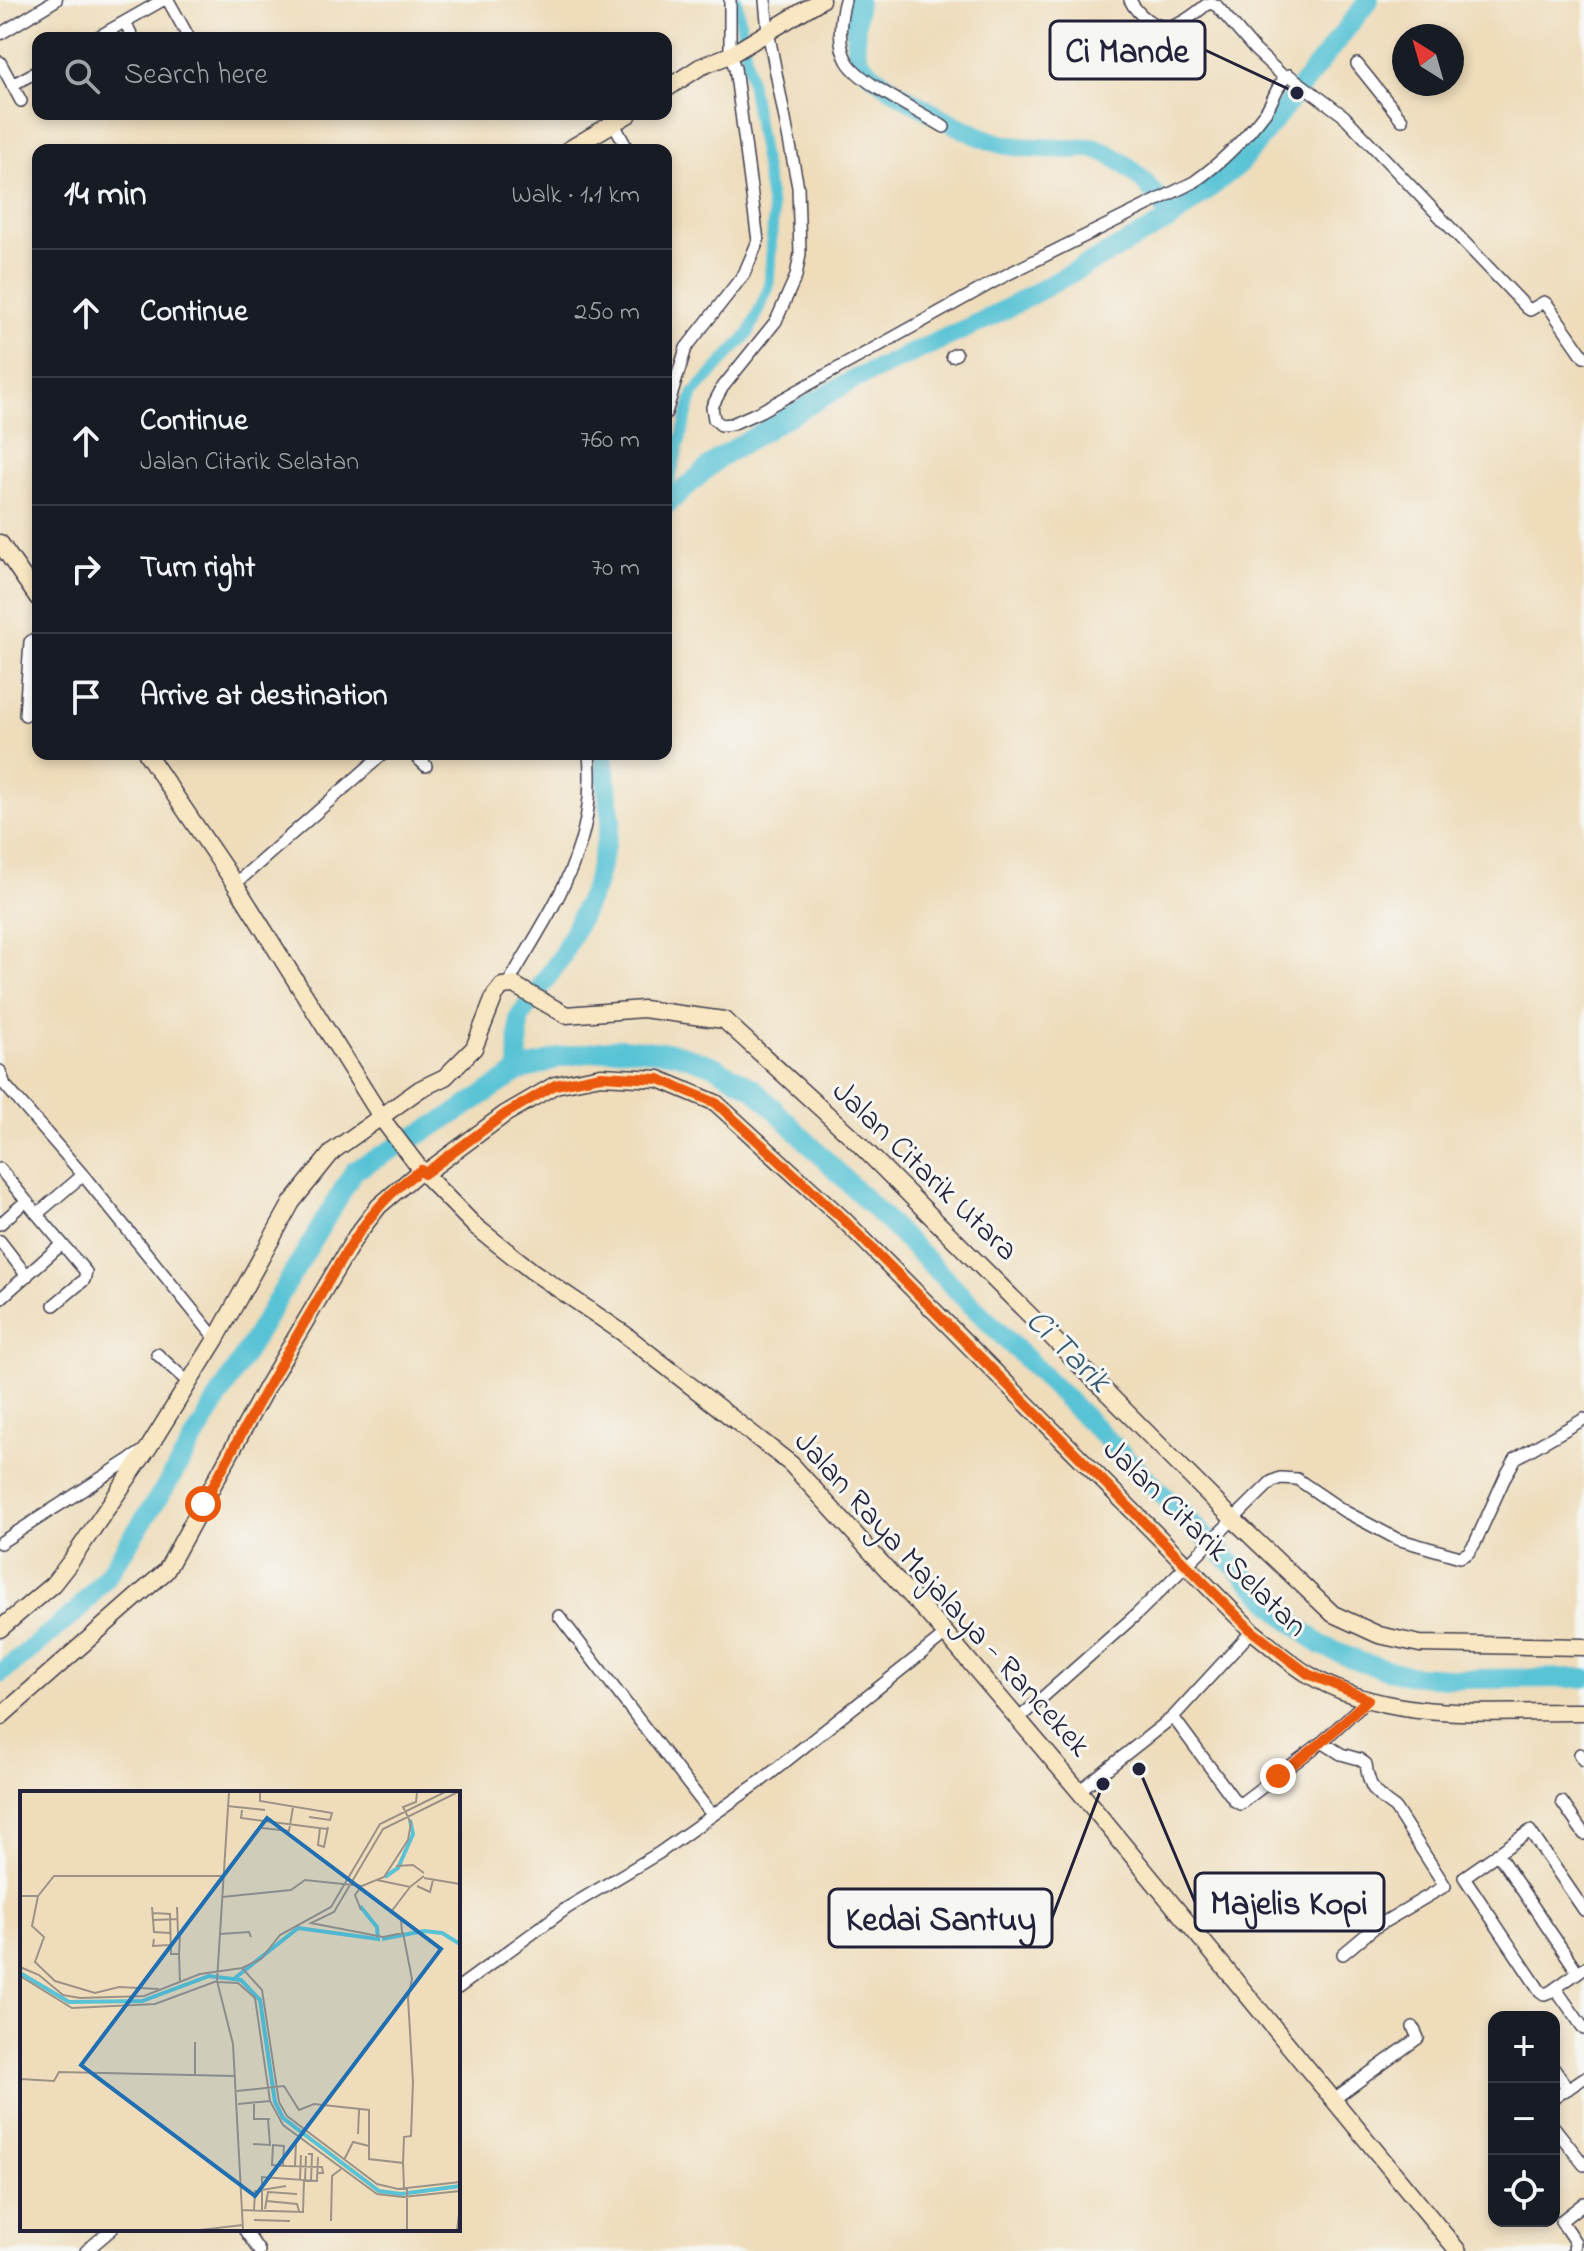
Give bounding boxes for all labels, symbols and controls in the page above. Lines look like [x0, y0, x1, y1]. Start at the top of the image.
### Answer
callout: Ci Mande [1050, 21, 1205, 79]
north arrow [1392, 24, 1464, 96]
text: Ci Mande [1065, 29, 1189, 79]
search box [32, 32, 672, 120]
icon: search [60, 54, 104, 98]
text: Search here [124, 54, 268, 98]
text: 14 min [64, 171, 147, 221]
text: Walk · 1.1 km [512, 177, 640, 215]
icon: ahead [64, 291, 108, 335]
text: Continue [140, 291, 248, 335]
text: 250 m [574, 294, 640, 332]
text: Continue [140, 400, 248, 444]
icon: ahead [64, 419, 108, 463]
text: 760 m [580, 422, 640, 460]
text: Jalan Citarik Selatan [140, 444, 359, 482]
icon: right [64, 547, 108, 591]
text: Turn right [140, 547, 255, 591]
text: 70 m [591, 550, 640, 588]
icon: arrive [64, 675, 108, 719]
text: Arrive at destination [140, 675, 388, 719]
street label: Jalan Citarik Utara [820, 1070, 1028, 1274]
water label: Ci Tarik [1013, 1298, 1123, 1407]
street label: Jalan Raya Majalaya - Rancekek [781, 1421, 1101, 1769]
street label: Jalan Citarik Selatan [1091, 1428, 1317, 1650]
route start [185, 1486, 221, 1522]
route end [1260, 1758, 1296, 1794]
inset map [20, 1791, 460, 2231]
callout: Majelis Kopi [1195, 1873, 1384, 1931]
text: Majelis Kopi [1210, 1881, 1368, 1931]
callout: Kedai Santuy [829, 1889, 1052, 1947]
text: Kedai Santuy [846, 1897, 1036, 1948]
map controls [1488, 2011, 1560, 2227]
button: + [1488, 2011, 1560, 2083]
button: − [1488, 2083, 1560, 2155]
button: locate [1488, 2155, 1560, 2227]

